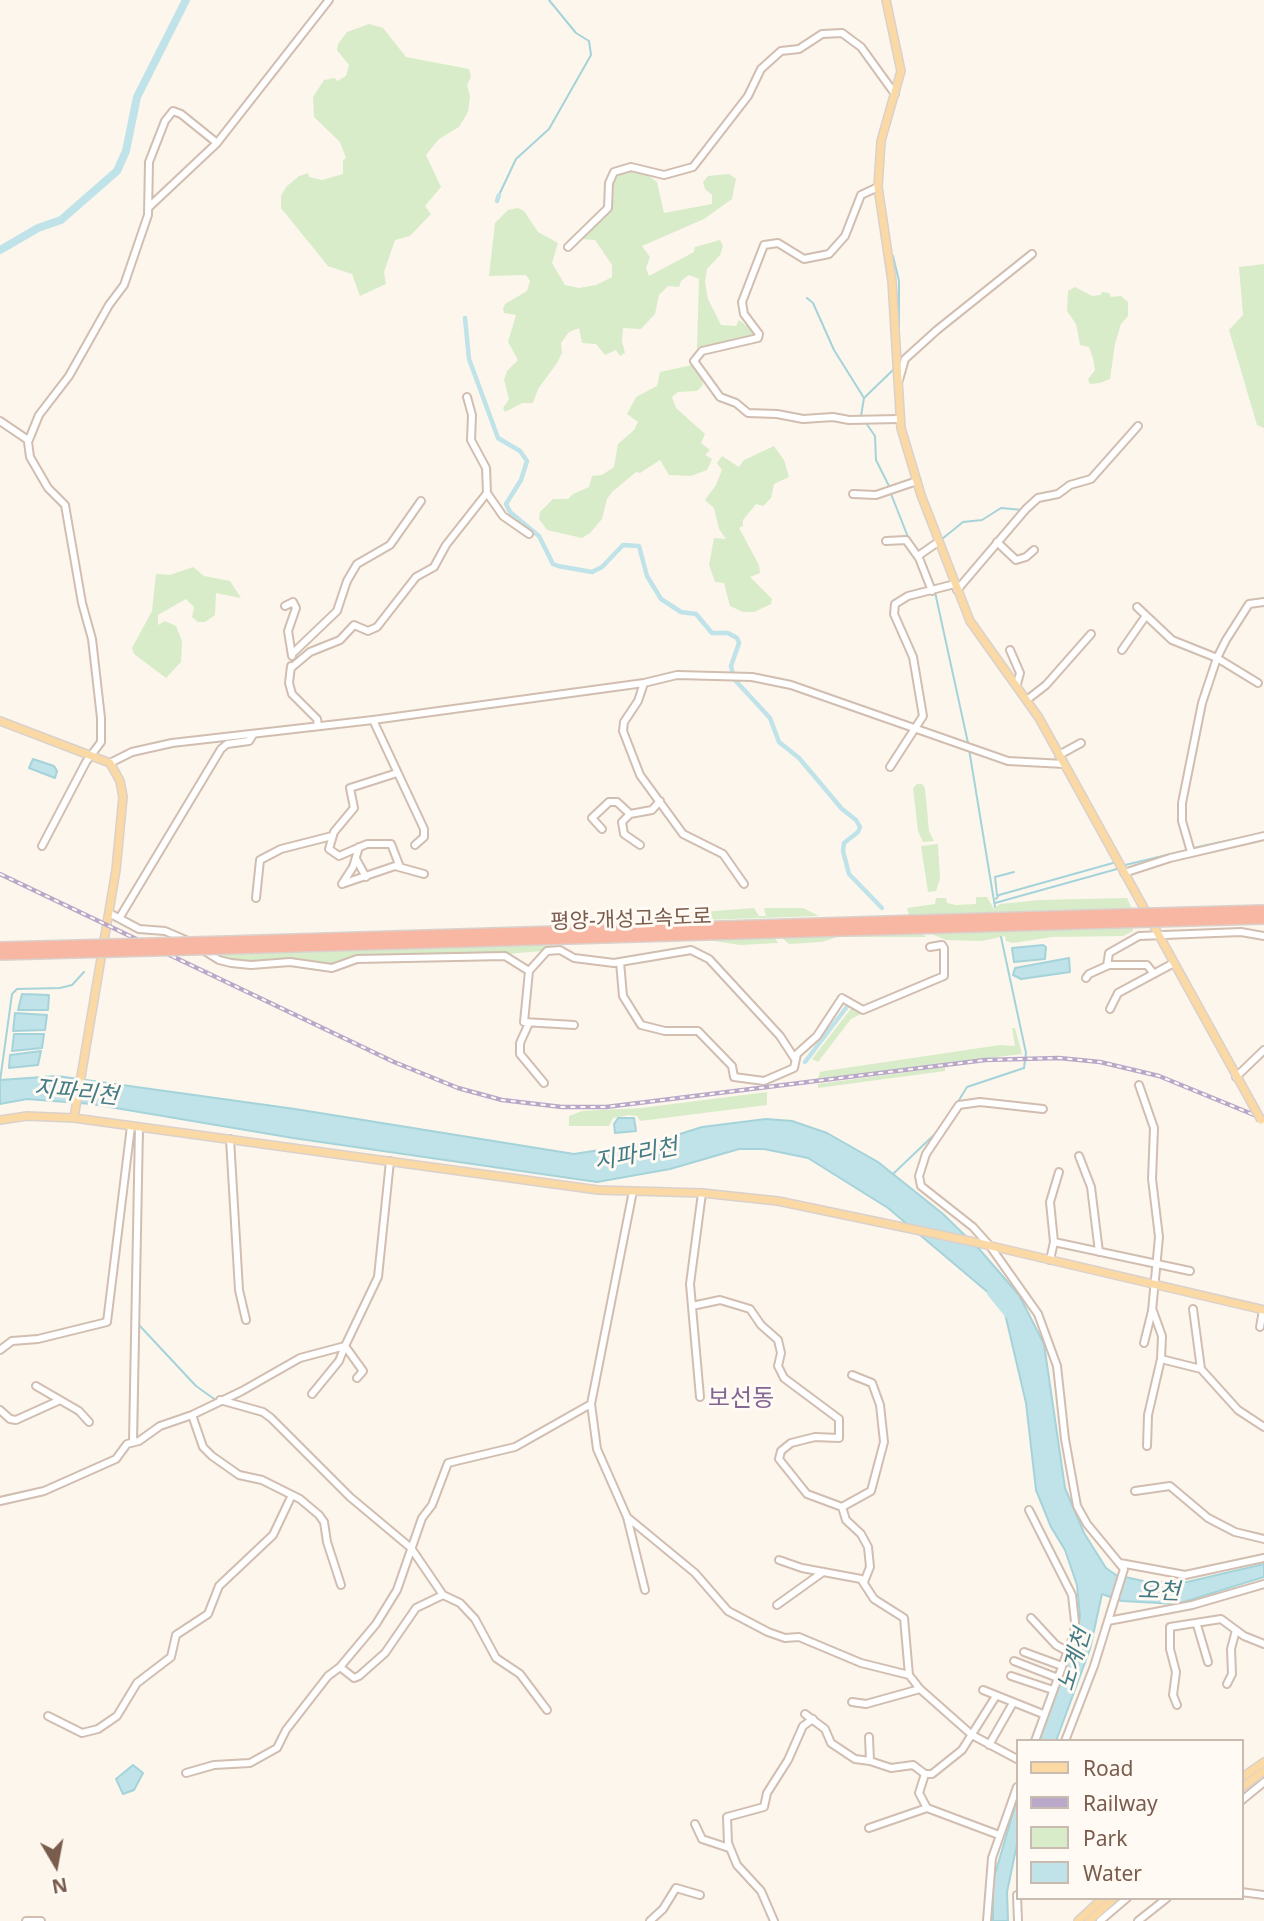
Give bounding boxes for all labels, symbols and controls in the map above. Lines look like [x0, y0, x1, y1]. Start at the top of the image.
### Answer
street label: 평양-개성고속도로 [550, 905, 712, 935]
water label: 지파리천 [32, 1075, 120, 1111]
water label: 지파리천 [592, 1133, 680, 1177]
district label: 보선동 [708, 1385, 774, 1413]
water label: 오천 [1137, 1577, 1181, 1607]
water label: 노계천 [1053, 1626, 1097, 1694]
legend [1016, 1739, 1243, 1900]
text: Road [1083, 1754, 1133, 1782]
text: Railway [1083, 1789, 1158, 1817]
text: Park [1083, 1824, 1127, 1852]
north arrow [21, 1830, 91, 1900]
text: Water [1083, 1859, 1142, 1887]
text: N [50, 1872, 70, 1900]

